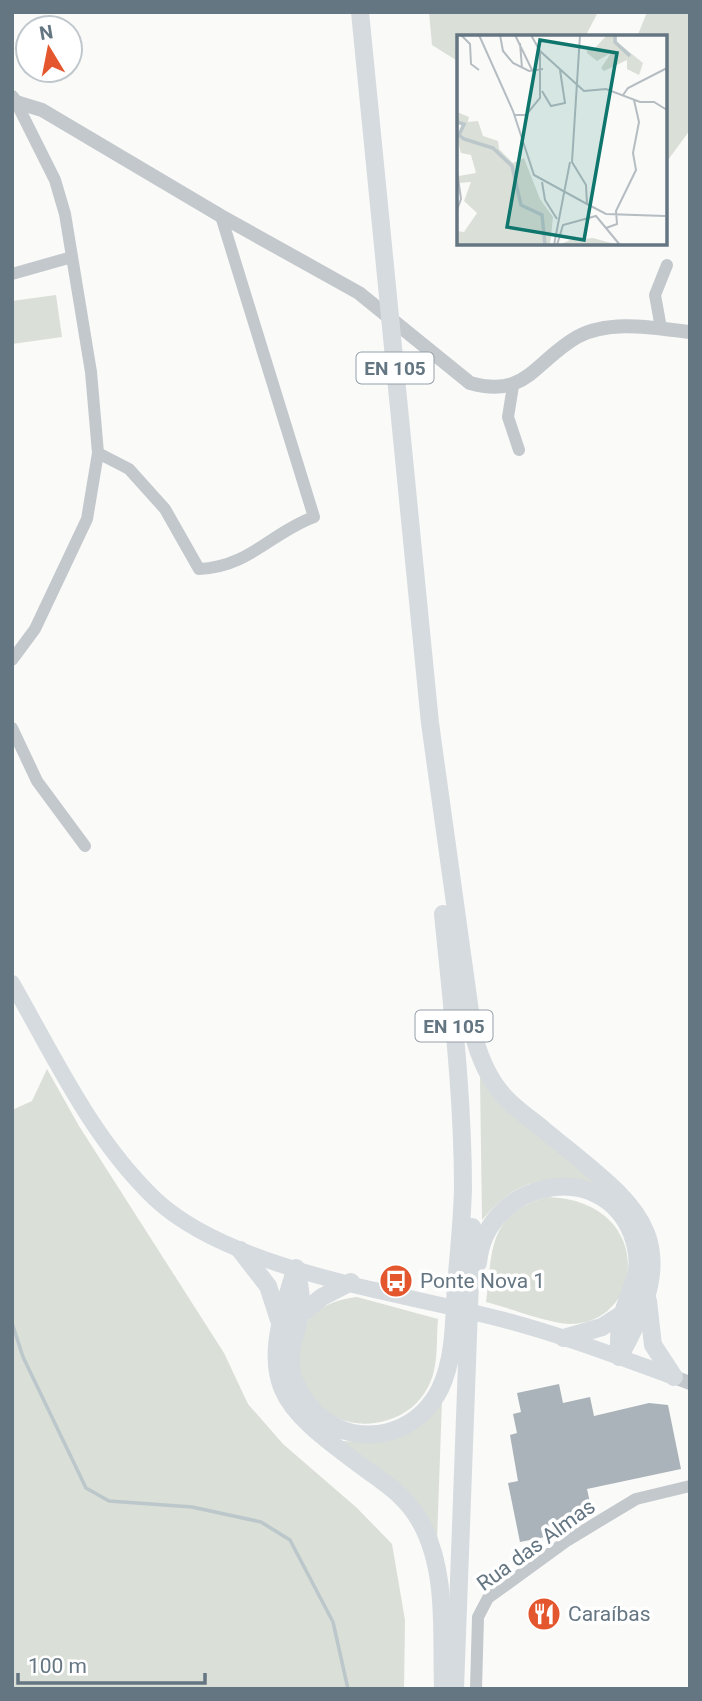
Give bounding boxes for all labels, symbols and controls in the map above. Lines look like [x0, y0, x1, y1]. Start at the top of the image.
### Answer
north arrow [14, 14, 84, 84]
text: N [38, 20, 55, 45]
inset map [457, 35, 667, 245]
road number: EN 105 [356, 352, 434, 384]
road number: EN 105 [416, 1010, 492, 1042]
bus stop icon: Ponte Nova 1 [377, 1262, 415, 1300]
place label: Ponte Nova 1 [420, 1269, 545, 1293]
street label: Rua das Almas [472, 1494, 600, 1596]
restaurant icon: Caraíbas [525, 1595, 563, 1633]
place label: Caraíbas [568, 1602, 650, 1626]
scale bar [18, 1642, 205, 1686]
text: 100 m [28, 1654, 87, 1678]

